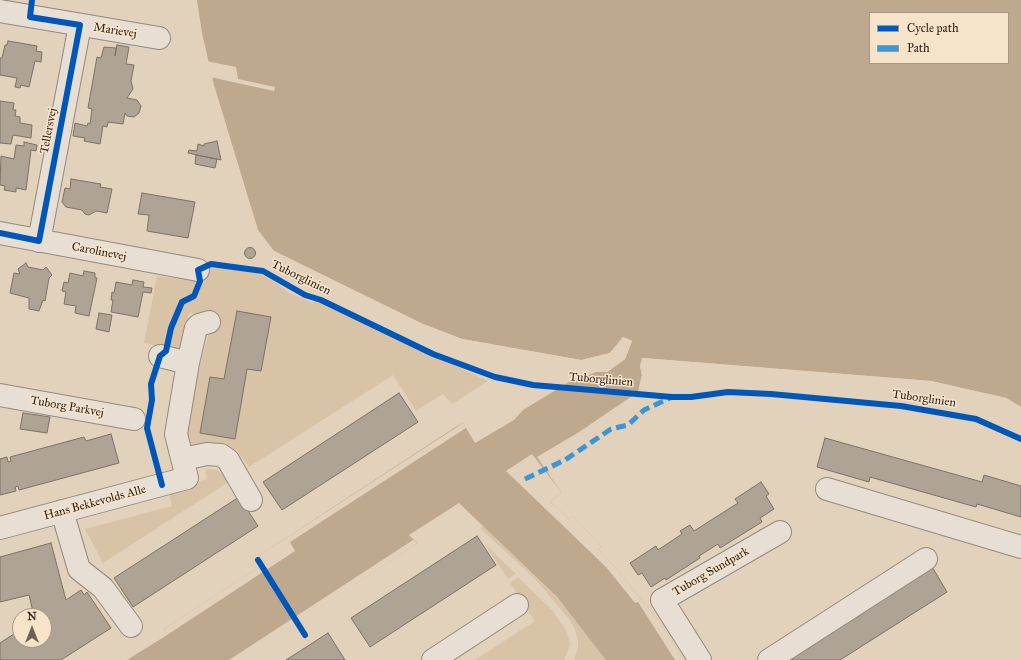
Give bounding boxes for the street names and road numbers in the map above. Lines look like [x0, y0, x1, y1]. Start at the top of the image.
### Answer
street label: Marievej [92, 20, 138, 42]
street label: Tellersvej [38, 107, 60, 155]
street label: Carolinevej [70, 240, 128, 264]
street label: Tuborglinien [269, 257, 333, 299]
street label: Tuborglinien [568, 370, 634, 390]
street label: Tuborglinien [891, 387, 957, 411]
street label: Tuborg Parkvej [29, 393, 105, 421]
street label: Hans Bekkevolds Alle [42, 482, 148, 524]
street label: Tuborg Sundpark [670, 544, 752, 600]

